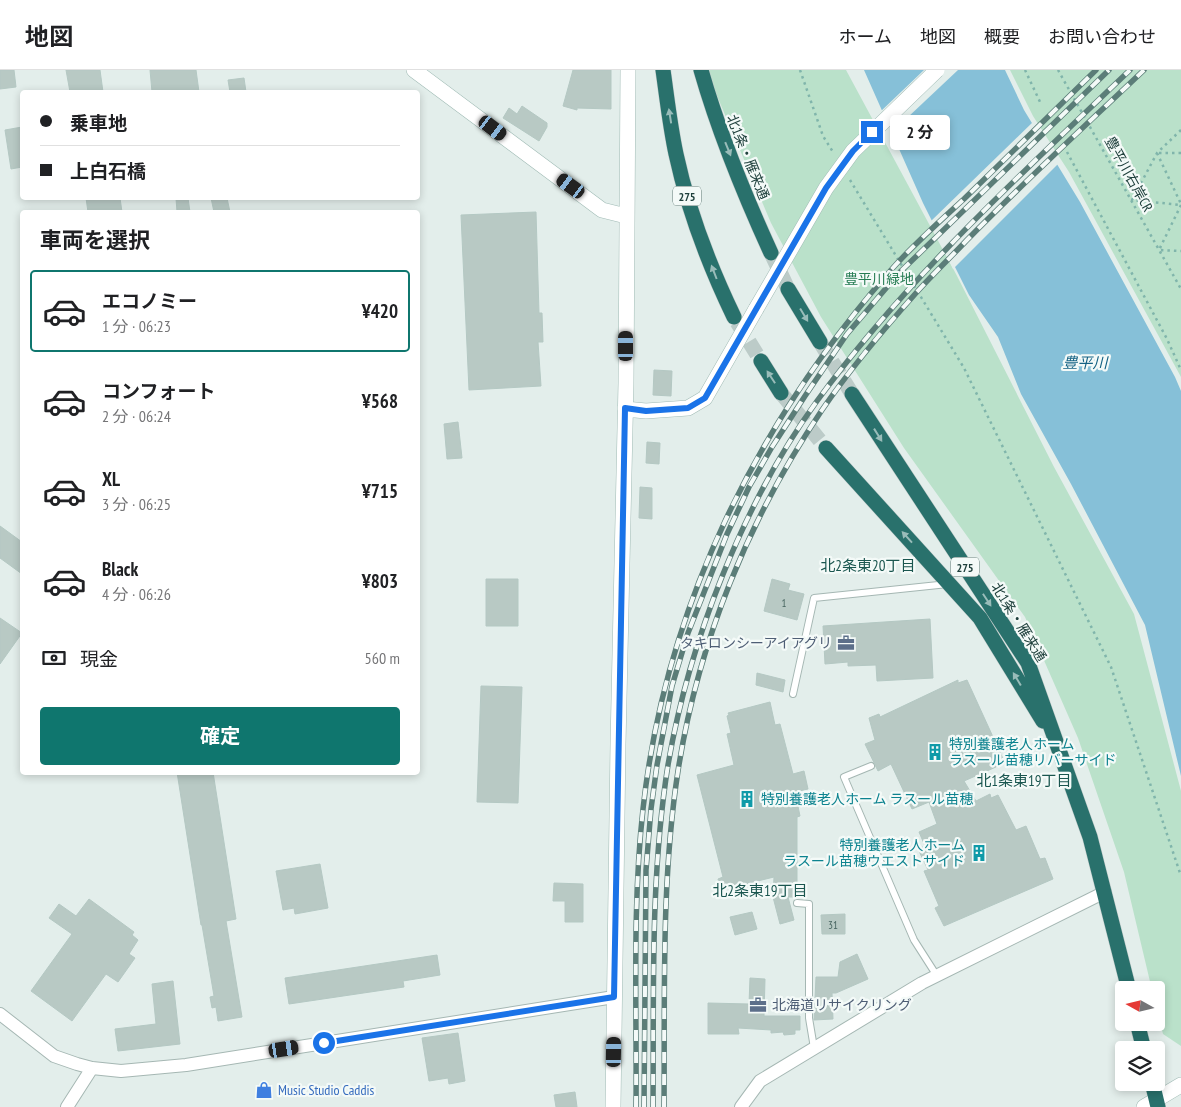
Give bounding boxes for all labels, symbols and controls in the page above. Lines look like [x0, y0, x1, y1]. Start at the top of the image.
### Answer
text: 地図 [25, 21, 73, 52]
text: ホーム [839, 25, 892, 48]
text: 地図 [920, 25, 956, 48]
text: 概要 [984, 25, 1020, 48]
text: お問い合わせ [1048, 25, 1156, 48]
one-way arrow [666, 108, 674, 124]
text: 乗車地 [70, 111, 127, 135]
street label: 北1条・雁来通 [723, 112, 773, 202]
car [476, 113, 509, 143]
callout: 2 分 [890, 114, 950, 150]
route end [861, 121, 883, 143]
text: 2 分 [907, 122, 933, 142]
street label: 豊平川右岸CR [1101, 133, 1157, 215]
one-way arrow [724, 142, 732, 156]
text: 上白石橋 [70, 159, 146, 183]
car [554, 171, 587, 201]
road number: 275 [673, 186, 701, 206]
text: 車両を選択 [40, 226, 150, 254]
one-way arrow [710, 264, 718, 279]
park label: 豊平川緑地 [844, 270, 914, 288]
icon: car [42, 289, 87, 334]
text: エコノミー [102, 289, 197, 313]
text: ¥420 [362, 299, 398, 323]
one-way arrow [800, 309, 809, 322]
text: 1 分 · 06:23 [102, 316, 171, 336]
car [618, 331, 633, 361]
water label: 豊平川 [1062, 353, 1109, 372]
one-way arrow [766, 370, 775, 384]
icon: car [42, 379, 87, 424]
text: コンフォート [102, 379, 215, 403]
text: ¥568 [362, 389, 398, 413]
text: 2 分 · 06:24 [102, 406, 171, 426]
one-way arrow [874, 428, 883, 441]
text: XL [102, 467, 120, 491]
icon: car [42, 469, 87, 514]
text: ¥715 [362, 479, 398, 503]
text: 3 分 · 06:25 [102, 494, 171, 514]
one-way arrow [901, 532, 913, 544]
district label: 北2条東20丁目 [820, 556, 916, 575]
text: Black [102, 557, 138, 581]
road number: 275 [951, 558, 979, 577]
icon: car [42, 559, 87, 604]
text: ¥803 [362, 569, 398, 593]
street label: 北1条・雁来通 [987, 579, 1051, 665]
text: 4 分 · 06:26 [102, 584, 171, 604]
one-way arrow [982, 593, 992, 606]
house number: 1 [782, 596, 787, 610]
office icon: タキロンシーアイアグリ [836, 633, 856, 653]
place label: タキロンシーアイアグリ [680, 634, 832, 652]
icon: cash [40, 644, 68, 672]
text: 現金 [80, 647, 118, 671]
text: 560 m [365, 648, 400, 668]
one-way arrow [1012, 672, 1021, 685]
button: 確定 [40, 707, 400, 765]
place label: 特別養護老人ホーム ラスール苗穂リバーサイド [949, 735, 1116, 769]
building icon: 特別養護老人ホーム ラスール苗穂リバーサイド [925, 742, 945, 762]
district label: 北1条東19丁目 [976, 771, 1072, 790]
building icon: 特別養護老人ホーム ラスール苗穂 [737, 789, 757, 809]
place label: 特別養護老人ホーム ラスール苗穂 [761, 790, 973, 808]
place label: 特別養護老人ホーム ラスール苗穂ウエストサイド [783, 836, 965, 870]
building icon: 特別養護老人ホーム ラスール苗穂ウエストサイド [969, 843, 989, 863]
district label: 北2条東19丁目 [712, 881, 808, 900]
house number: 31 [828, 918, 838, 932]
north arrow [1115, 981, 1165, 1031]
map controls [1115, 981, 1165, 1091]
office icon: 北海道リサイクリング [748, 995, 768, 1015]
place label: 北海道リサイクリング [772, 996, 912, 1014]
route start [313, 1032, 335, 1054]
car [606, 1037, 621, 1067]
car [268, 1039, 299, 1059]
button: layers [1115, 1041, 1165, 1091]
shop icon: Music Studio Caddis [254, 1080, 274, 1100]
place label: Music Studio Caddis [278, 1081, 374, 1099]

